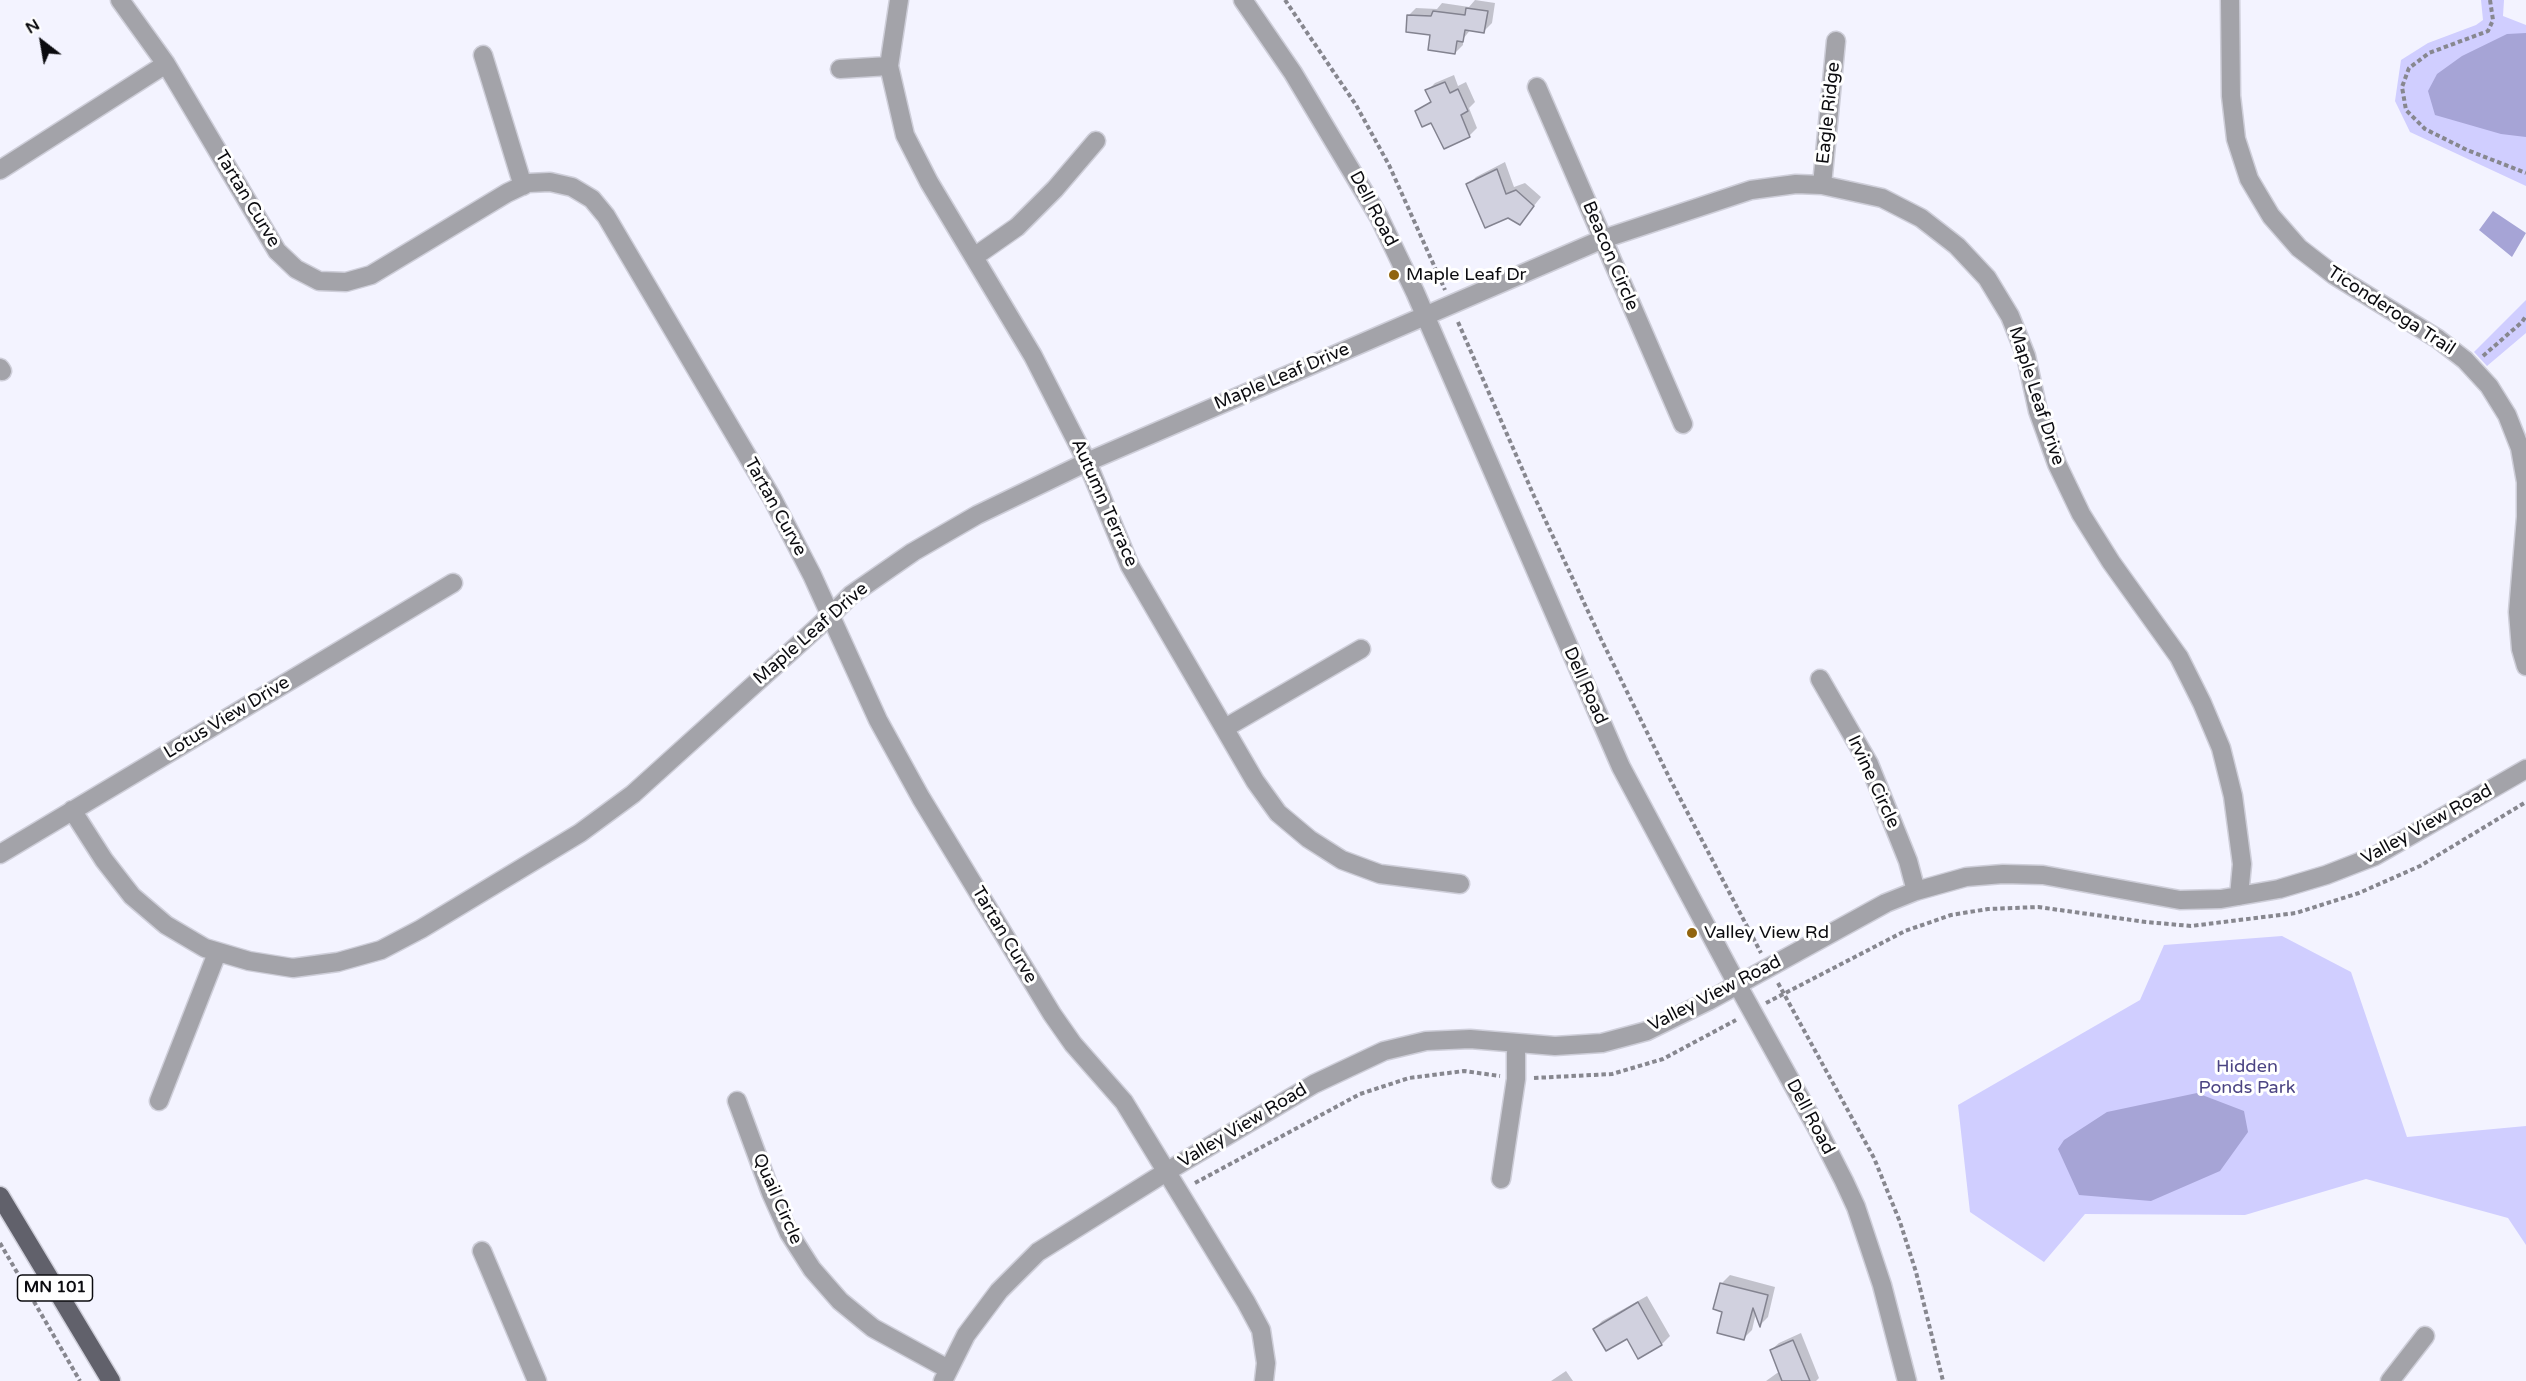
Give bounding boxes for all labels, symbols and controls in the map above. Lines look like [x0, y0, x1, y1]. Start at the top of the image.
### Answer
north arrow [12, 12, 72, 72]
text: N [22, 15, 43, 38]
street label: Eagle Ridge [1813, 61, 1845, 165]
street label: Tartan Curve [210, 147, 284, 251]
street label: Dell Road [1344, 168, 1402, 250]
street label: Beacon Circle [1577, 198, 1643, 314]
street label: Ticonderoga Trail [2323, 262, 2459, 360]
place label: Maple Leaf Dr [1406, 264, 1526, 286]
marker: Maple Leaf Dr [1387, 268, 1401, 282]
street label: Maple Leaf Drive [2003, 324, 2069, 468]
street label: Maple Leaf Drive [1211, 339, 1353, 415]
street label: Autumn Terrace [1066, 436, 1142, 570]
street label: Tartan Curve [739, 454, 811, 560]
street label: Maple Leaf Drive [749, 578, 873, 690]
street label: Dell Road [1558, 644, 1612, 728]
street label: Lotus View Drive [160, 672, 294, 764]
street label: Irvine Circle [1842, 732, 1904, 832]
street label: Valley View Road [2358, 780, 2496, 870]
street label: Tartan Curve [967, 883, 1041, 987]
place label: Valley View Rd [1704, 922, 1829, 944]
marker: Valley View Rd [1685, 926, 1699, 940]
street label: Valley View Road [1645, 951, 1785, 1037]
park label: Hidden Ponds Park [2199, 1056, 2295, 1098]
street label: Dell Road [1781, 1076, 1839, 1158]
street label: Valley View Road [1175, 1079, 1311, 1173]
street label: Quail Circle [747, 1150, 807, 1248]
road number: MN 101 [17, 1275, 92, 1301]

